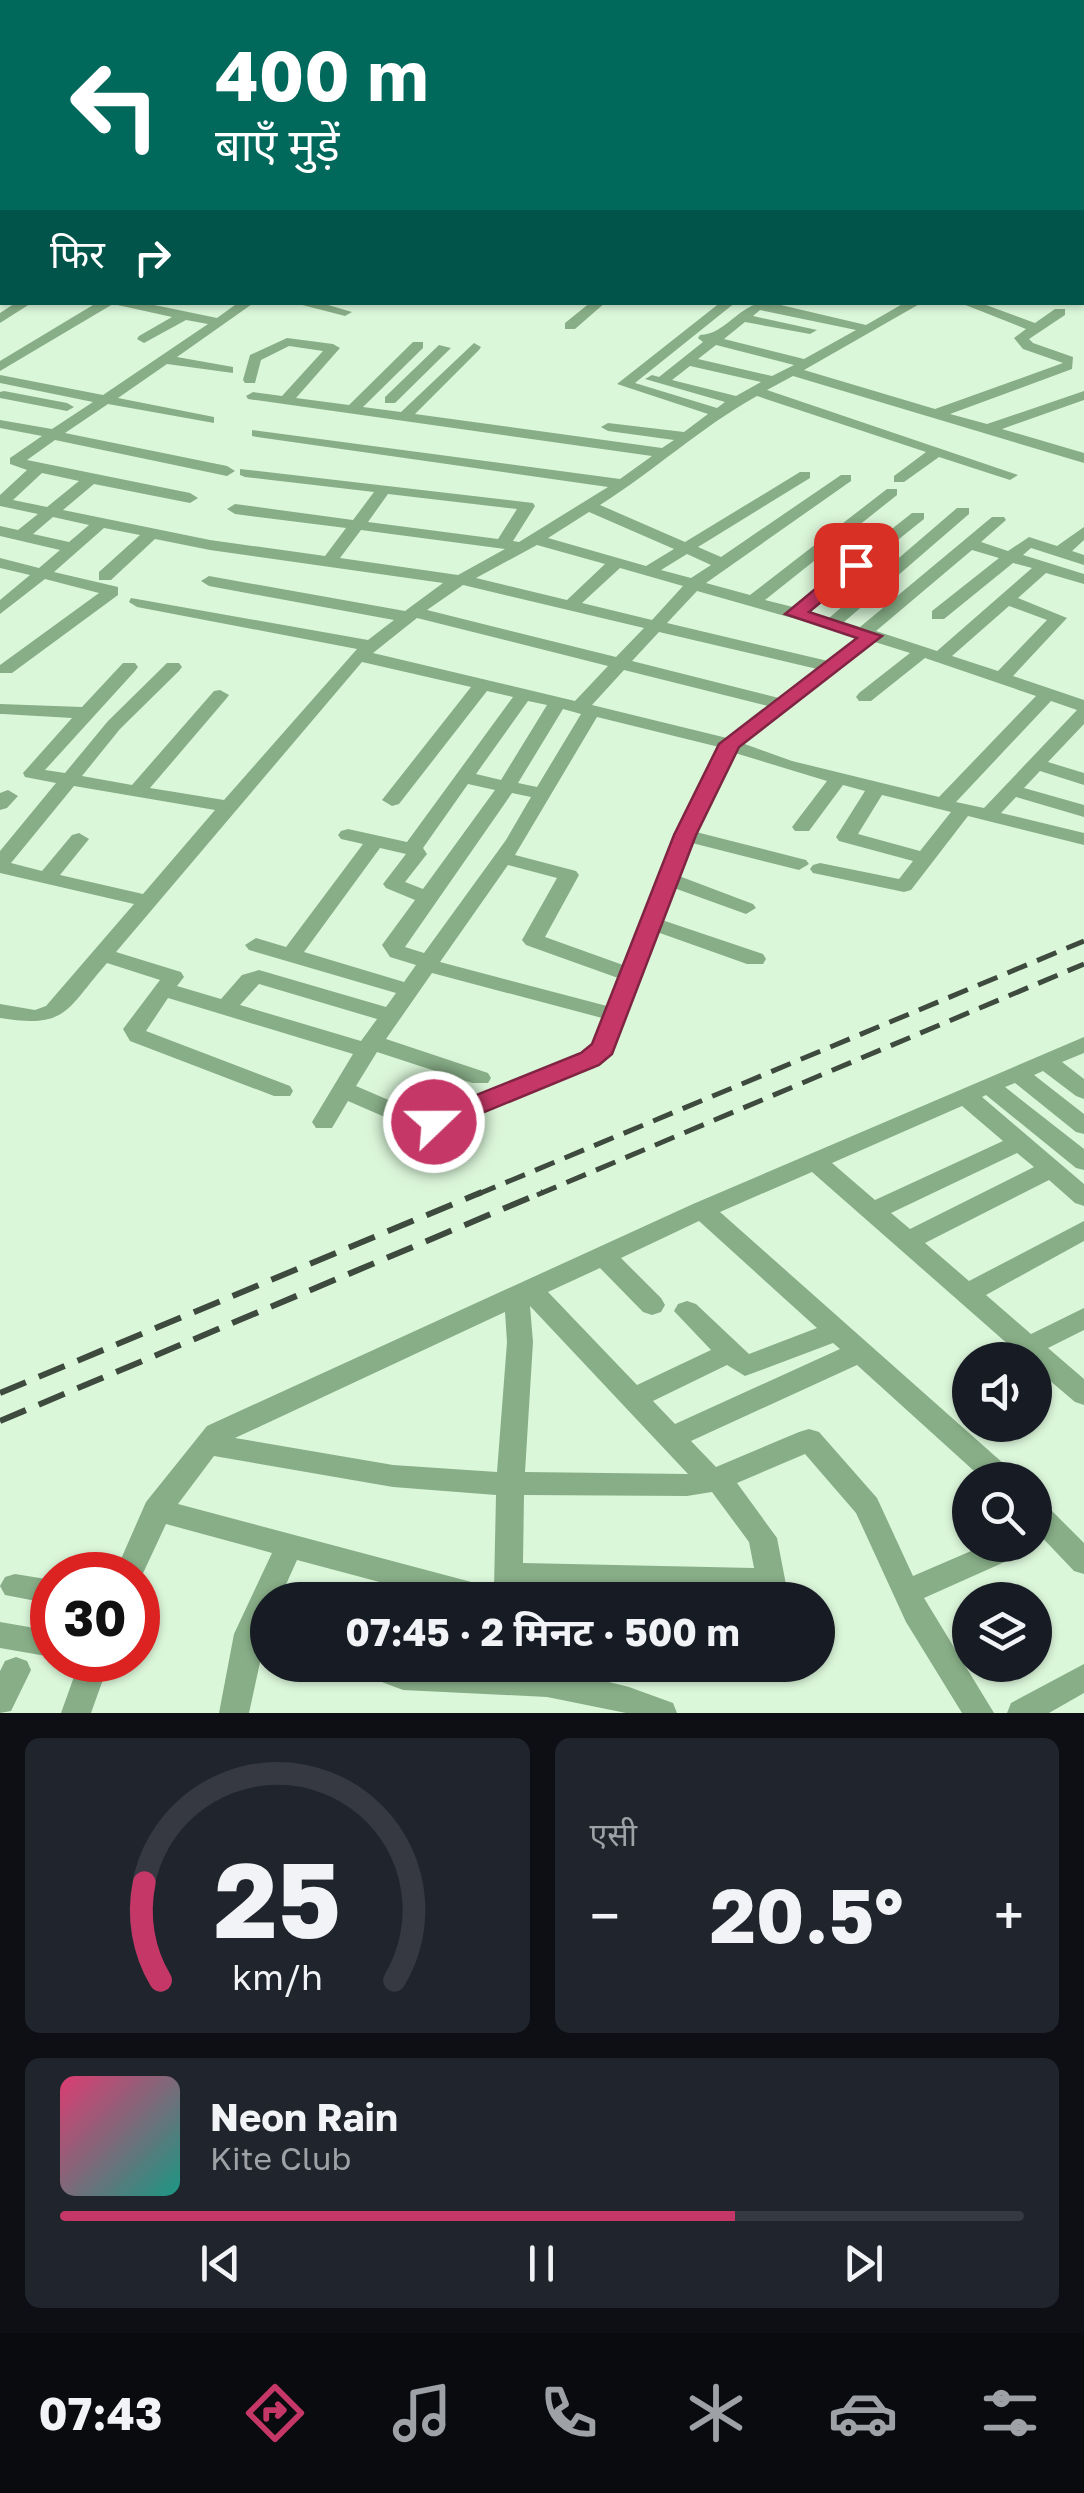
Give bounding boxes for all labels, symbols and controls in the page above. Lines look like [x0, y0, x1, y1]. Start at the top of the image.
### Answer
text: 400 m [215, 32, 429, 116]
icon: left [50, 40, 180, 170]
text: बाएँ मुड़ें [215, 117, 339, 171]
icon: right [125, 230, 180, 285]
text: फिर [50, 231, 105, 276]
pin [814, 523, 899, 608]
icon: arrive [829, 538, 884, 593]
position arrow [382, 1070, 486, 1174]
map controls [952, 1342, 1052, 1682]
button: sound [952, 1342, 1052, 1442]
button: search [952, 1462, 1052, 1562]
speed limit sign: 30 [30, 1552, 160, 1682]
button: layers [952, 1582, 1052, 1682]
text: 07:45 · 2 मिनट · 500 m [345, 1609, 740, 1654]
text: एसी [590, 1815, 637, 1853]
text: 25 [214, 1836, 341, 1961]
text: 20.5° [710, 1869, 904, 1960]
text: − [590, 1882, 620, 1948]
text: + [994, 1882, 1024, 1948]
text: km/h [232, 1955, 323, 1998]
text: Neon Rain [210, 2094, 398, 2139]
text: Kite Club [210, 2139, 351, 2177]
icon: previous [193, 2236, 248, 2291]
icon: pause [514, 2236, 569, 2291]
icon: next [836, 2236, 891, 2291]
icon: directions [240, 2378, 310, 2448]
icon: music [387, 2378, 457, 2448]
icon: phone [534, 2378, 604, 2448]
icon: climate [681, 2378, 751, 2448]
icon: car [828, 2378, 898, 2448]
icon: filters [975, 2378, 1045, 2448]
text: 07:43 [39, 2386, 162, 2440]

